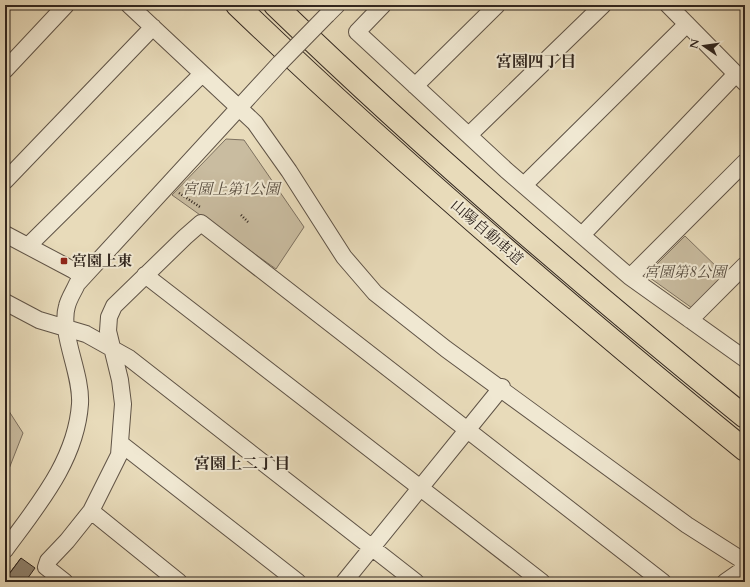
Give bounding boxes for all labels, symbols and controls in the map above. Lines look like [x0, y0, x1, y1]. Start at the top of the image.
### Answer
north arrow [684, 26, 724, 66]
text: N [686, 37, 703, 50]
district label: 宮園四丁目 [496, 51, 576, 73]
park label: 宮園上第1公園 [182, 179, 283, 199]
street label: 山陽自動車道 [446, 195, 528, 269]
place label: 宮園上東 [72, 251, 133, 271]
marker: 宮園上東 [59, 256, 69, 266]
park label: 宮園第8公園 [644, 262, 729, 282]
district label: 宮園上二丁目 [194, 453, 290, 475]

